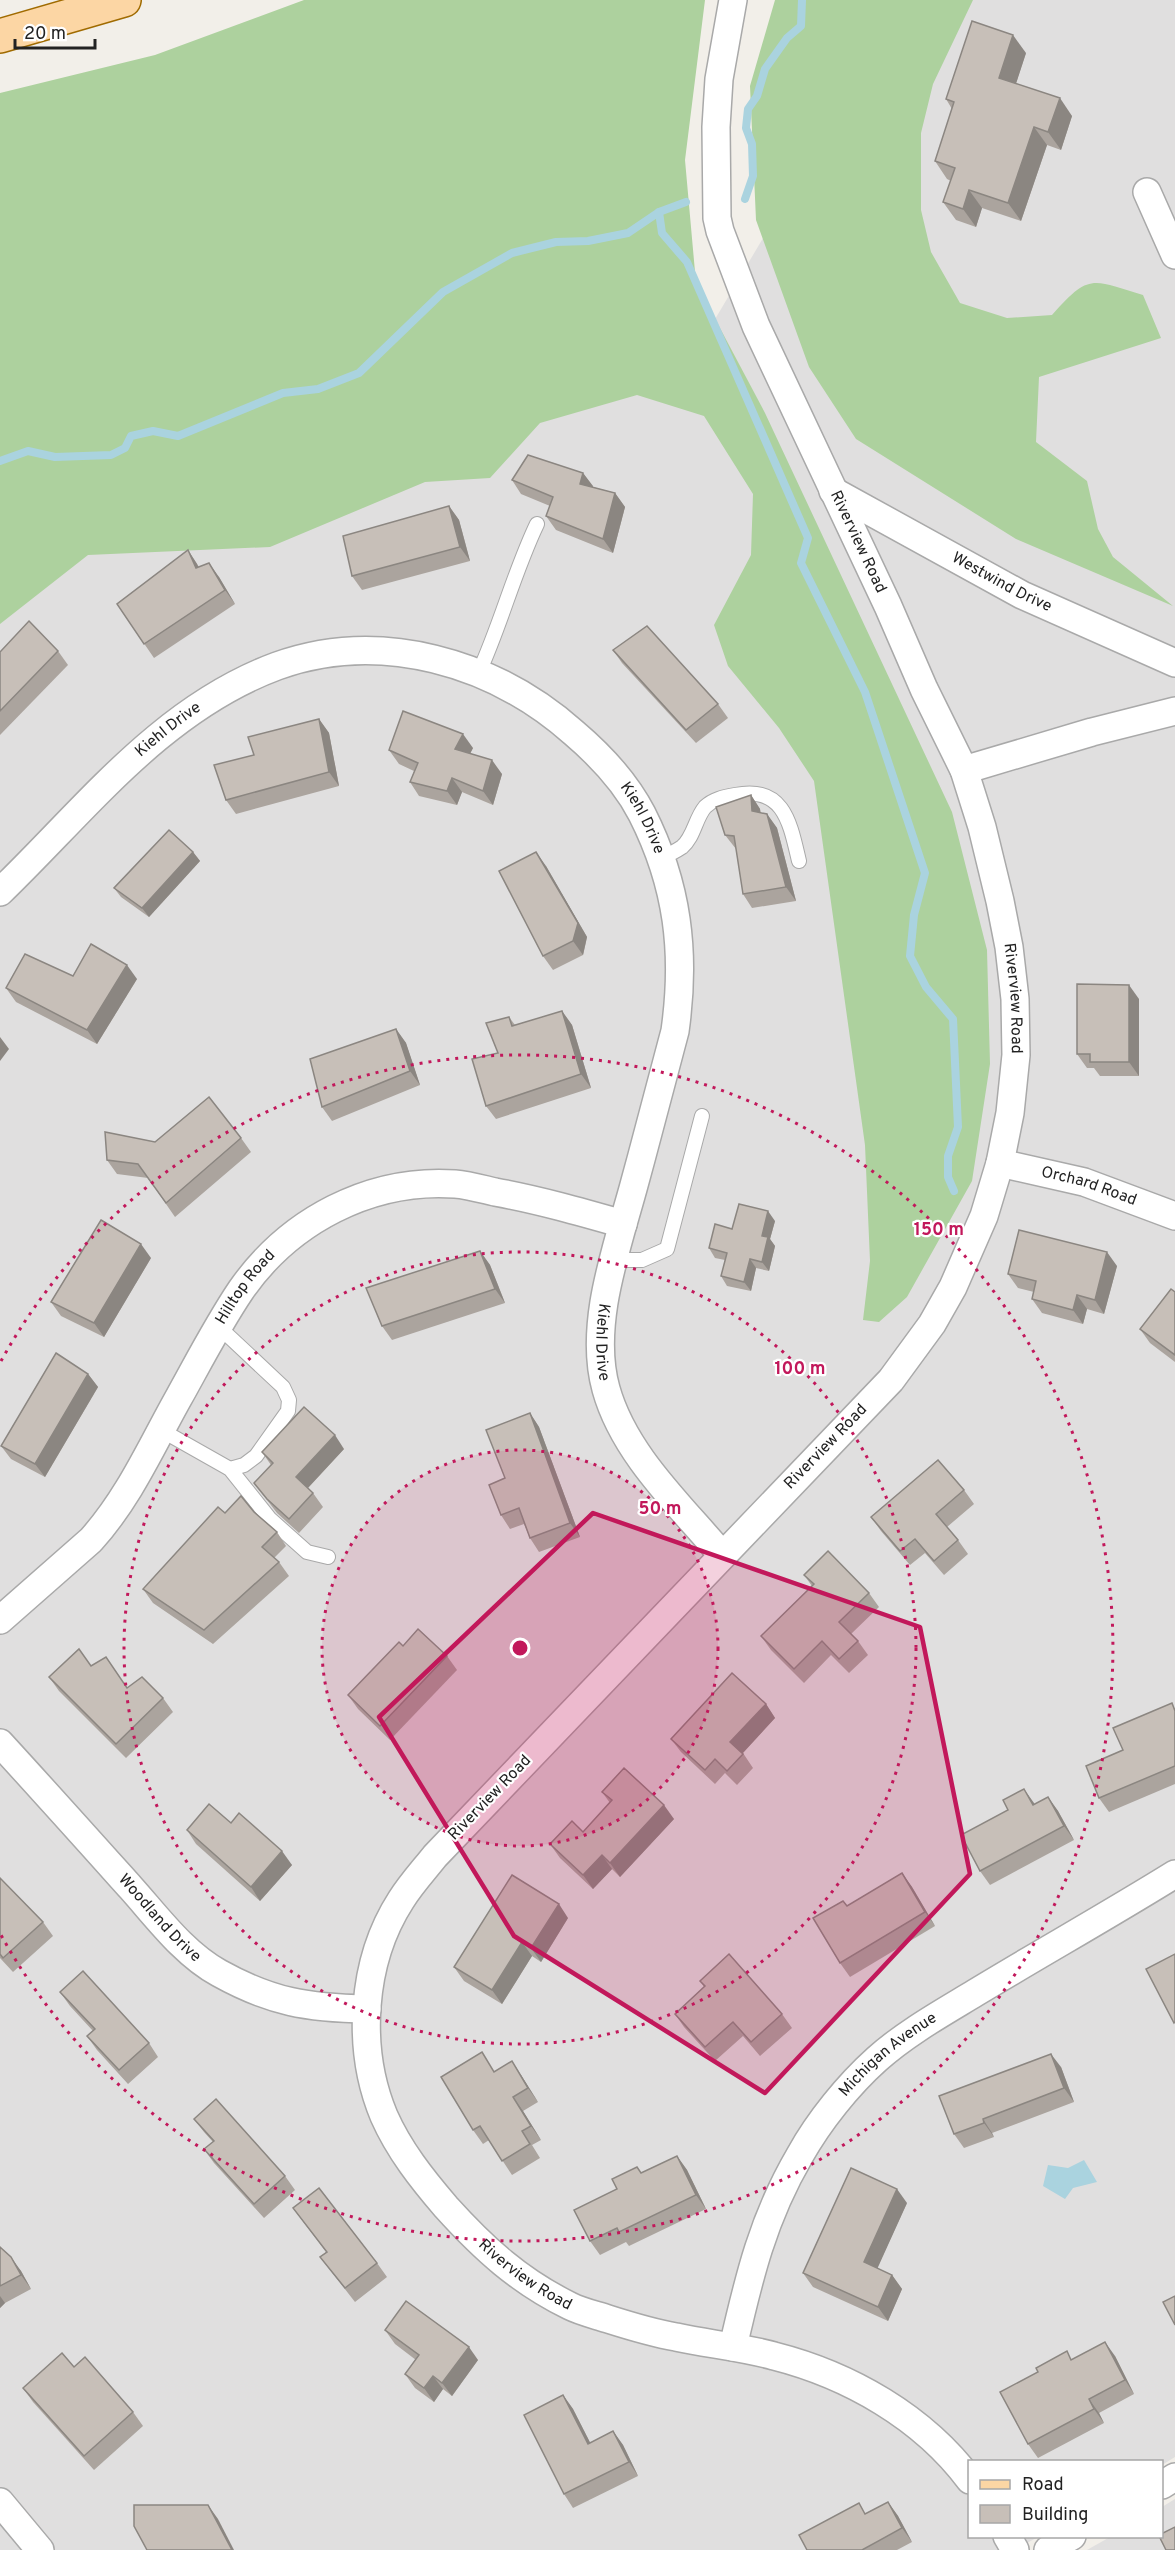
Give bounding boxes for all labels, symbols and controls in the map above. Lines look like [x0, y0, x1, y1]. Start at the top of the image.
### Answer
scale bar [15, 12, 94, 50]
text: 20 m [24, 23, 66, 46]
street label: Riverview Road [825, 487, 891, 596]
street label: Westwind Drive [948, 548, 1055, 617]
street label: Kiehl Drive [131, 698, 205, 762]
street label: Kiehl Drive [615, 778, 669, 857]
street label: Riverview Road [999, 942, 1026, 1054]
street label: Orchard Road [1039, 1163, 1139, 1211]
text: 150 m [914, 1219, 964, 1242]
street label: Hilltop Road [211, 1246, 280, 1328]
street label: Kiehl Drive [590, 1302, 614, 1383]
text: 100 m [774, 1358, 826, 1381]
street label: Riverview Road [780, 1400, 872, 1494]
text: 50 m [638, 1498, 682, 1521]
centre of rings [510, 1638, 530, 1658]
street label: Riverview Road [444, 1751, 536, 1845]
street label: Woodland Drive [113, 1870, 205, 1967]
street label: Michigan Avenue [835, 2008, 941, 2101]
street label: Riverview Road [474, 2235, 575, 2315]
legend [968, 2460, 1163, 2538]
text: Road [1022, 2474, 1064, 2497]
text: Building [1022, 2504, 1088, 2527]

